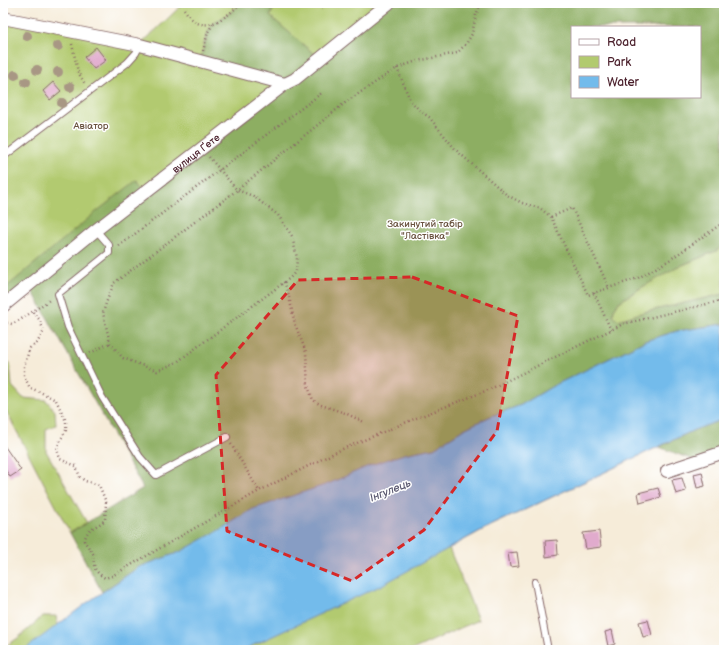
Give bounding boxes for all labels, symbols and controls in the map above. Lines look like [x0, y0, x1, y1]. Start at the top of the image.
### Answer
legend [571, 26, 701, 98]
text: Road [607, 35, 636, 50]
text: Park [607, 55, 631, 70]
text: Water [607, 75, 639, 90]
park label: Авіатор [73, 120, 109, 132]
street label: вулиця Ґете [170, 131, 223, 176]
park label: Закинутий табір "Ластівка" [387, 218, 463, 242]
water label: Інгулець [368, 476, 413, 505]

